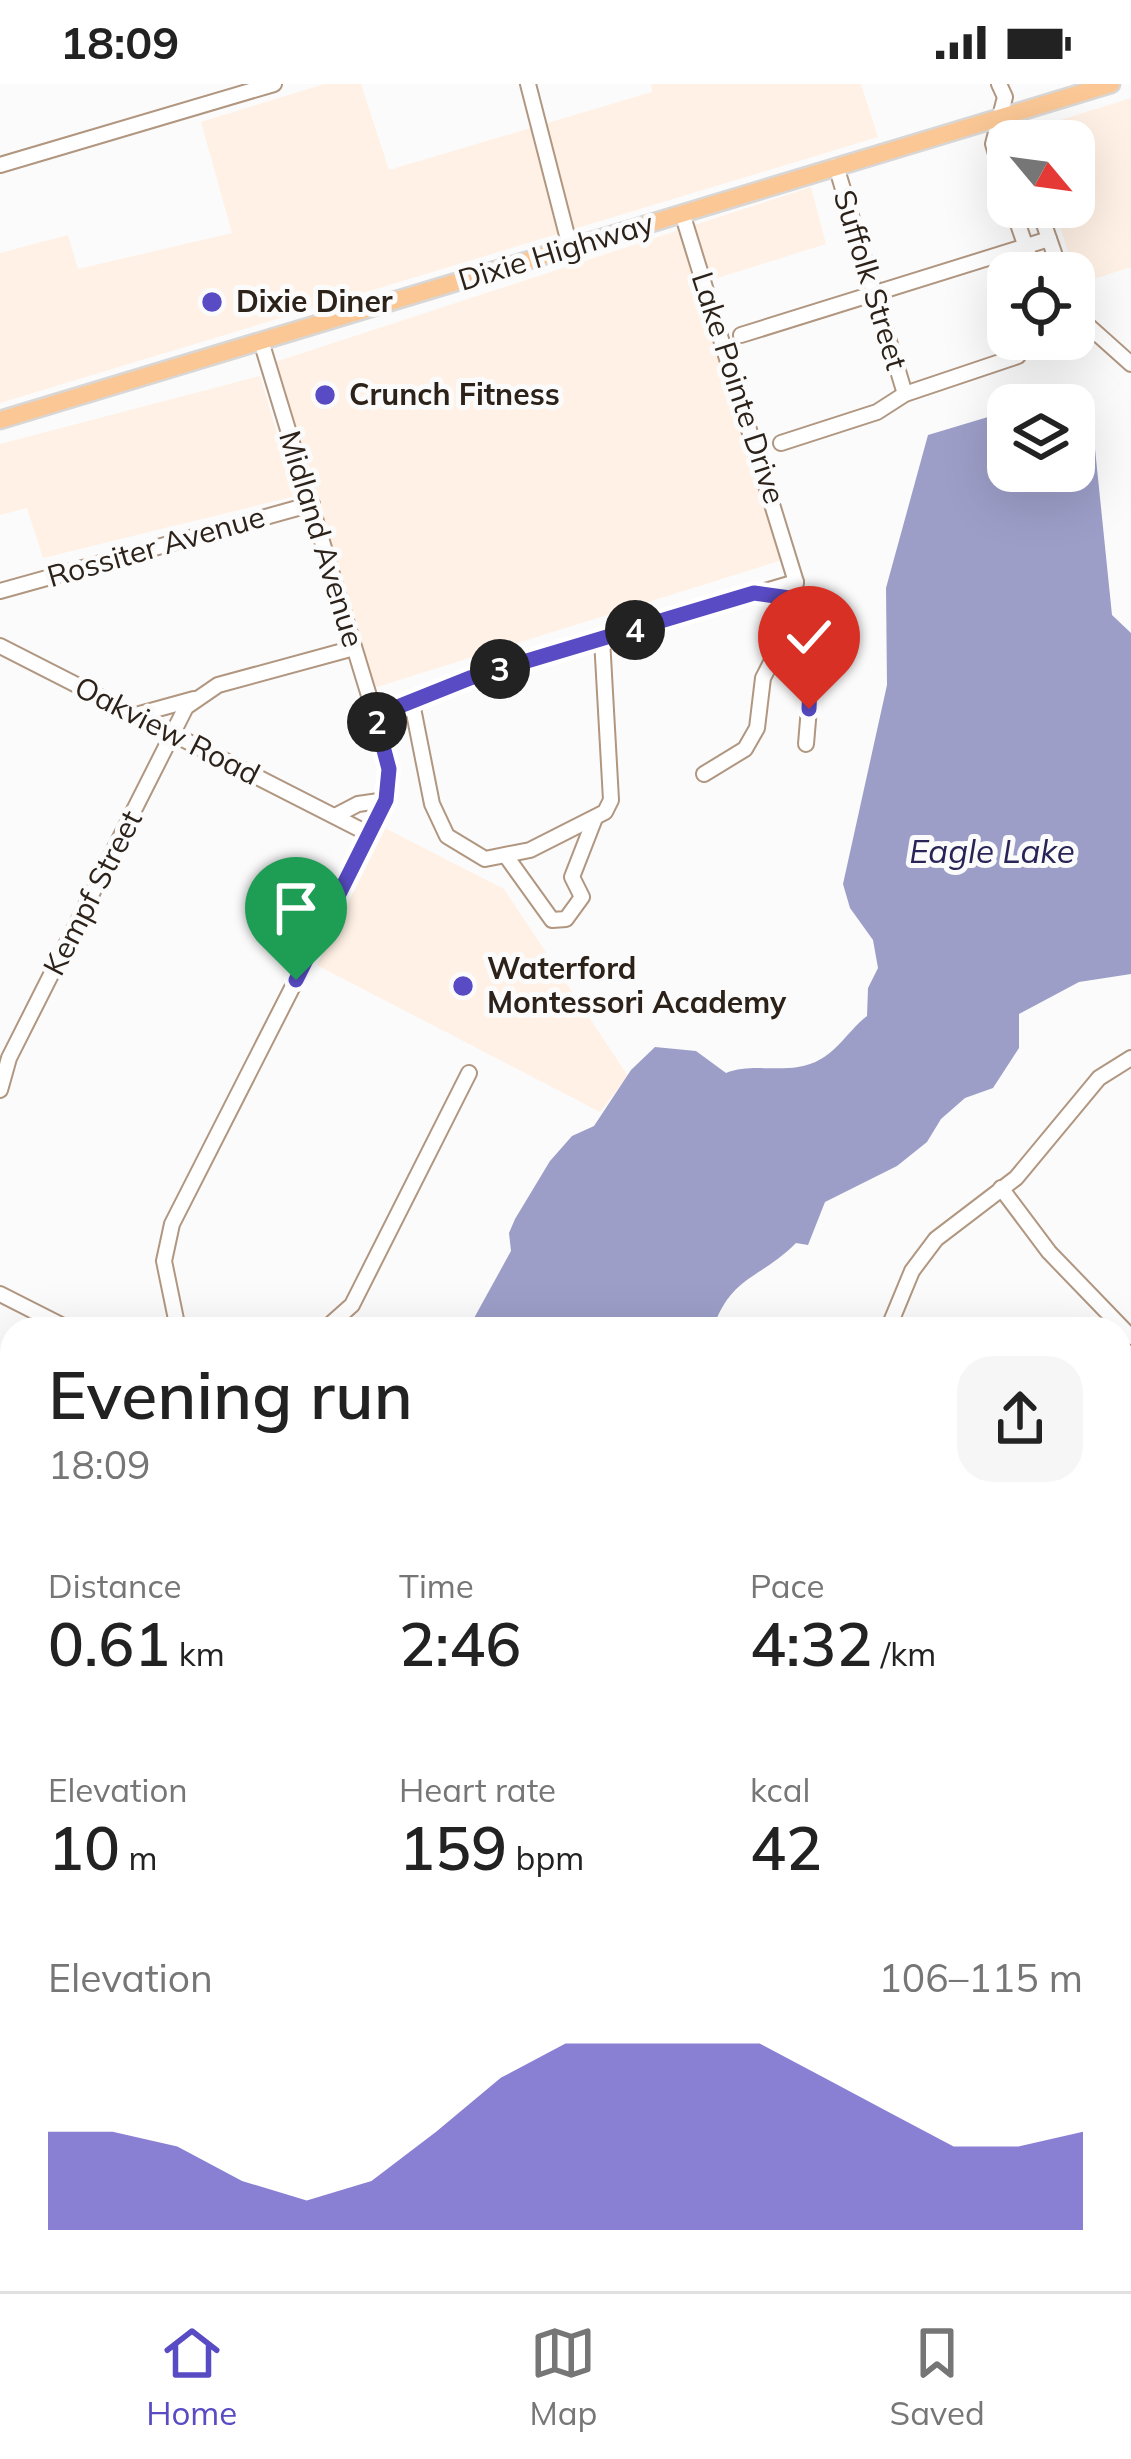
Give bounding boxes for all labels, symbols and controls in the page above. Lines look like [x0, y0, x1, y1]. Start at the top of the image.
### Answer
text: 18:09 [60, 14, 179, 70]
north arrow [987, 120, 1095, 228]
map controls [987, 120, 1095, 492]
street label: Suffolk Street [826, 185, 916, 374]
street label: Dixie Highway [454, 203, 658, 299]
button: locate [987, 252, 1095, 360]
street label: Lake Pointe Drive [684, 267, 794, 508]
place label: Dixie Diner [236, 282, 393, 320]
marker: Dixie Diner [199, 289, 225, 315]
place label: Crunch Fitness [349, 375, 560, 413]
marker: Crunch Fitness [312, 382, 338, 408]
button: layers [987, 384, 1095, 492]
street label: Midland Avenue [271, 426, 373, 651]
street label: Rossiter Avenue [43, 497, 269, 595]
pin [758, 586, 860, 709]
pin: 4 [605, 600, 665, 660]
icon: check [776, 604, 842, 670]
text: 4 [625, 609, 645, 650]
pin: 3 [470, 639, 530, 699]
text: 3 [490, 648, 510, 689]
street label: Oakview Road [68, 667, 266, 793]
pin: 2 [347, 692, 407, 752]
text: 2 [367, 701, 387, 742]
street label: Kempf Street [34, 804, 150, 981]
water label: Eagle Lake [909, 830, 1075, 871]
pin [245, 857, 347, 980]
icon: arrive [263, 875, 329, 941]
place label: Waterford Montessori Academy [487, 949, 787, 1021]
marker: Waterford Montessori Academy [450, 973, 476, 999]
text: Evening run [48, 1353, 413, 1436]
button: share [957, 1356, 1083, 1482]
text: 18:09 [48, 1440, 151, 1489]
text: Distance [48, 1565, 181, 1606]
text: Time [399, 1565, 474, 1606]
text: Pace [750, 1565, 824, 1606]
text: 0.61 [48, 1606, 170, 1681]
text: 2:46 [399, 1606, 521, 1681]
text: 4:32 [750, 1606, 872, 1681]
text: km [170, 1633, 225, 1674]
text: /km [872, 1633, 936, 1674]
text: Elevation [48, 1769, 188, 1810]
text: Heart rate [399, 1769, 556, 1810]
text: kcal [750, 1769, 810, 1810]
text: 10 [48, 1810, 120, 1885]
text: 159 [399, 1810, 507, 1885]
text: 42 [750, 1810, 822, 1885]
text: m [120, 1837, 158, 1878]
text: bpm [507, 1837, 584, 1878]
text: Elevation [48, 1953, 213, 2002]
text: 106–115 m [878, 1953, 1083, 2002]
tab: Home [146, 2320, 237, 2433]
tab: Map [529, 2320, 597, 2433]
tab: Saved [890, 2320, 985, 2433]

